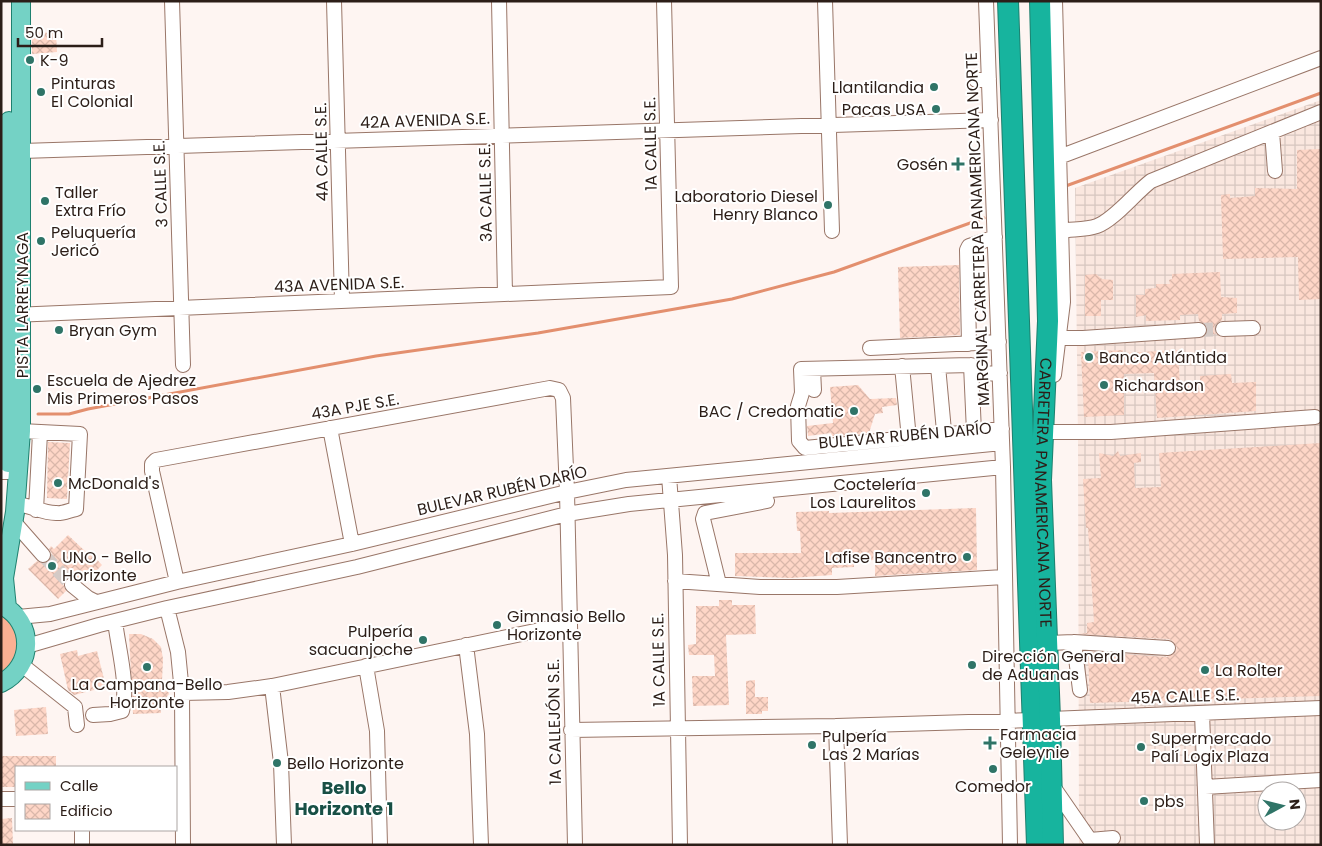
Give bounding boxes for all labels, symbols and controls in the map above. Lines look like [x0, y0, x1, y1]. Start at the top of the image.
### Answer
scale bar [18, 15, 101, 47]
text: 50 m [25, 22, 63, 43]
place label: K-9 [40, 49, 68, 72]
street label: MARGINAL CARRETERA PANAMERICANA NORTE [960, 52, 995, 406]
marker: K-9 [24, 54, 36, 66]
place label: Pinturas El Colonial [51, 72, 133, 113]
place label: Llantilandia [832, 76, 924, 99]
marker: Llantilandia [928, 81, 940, 93]
marker: Pinturas El Colonial [35, 86, 47, 98]
street label: 1A CALLE S.E. [638, 97, 663, 191]
place label: Pacas USA [842, 98, 926, 121]
street label: 4A CALLE S.E. [309, 102, 334, 202]
marker: Pacas USA [930, 103, 942, 115]
street label: 42A AVENIDA S.E. [360, 107, 490, 134]
street label: 3 CALLE S.E. [147, 140, 174, 228]
street label: 3A CALLE S.E. [473, 144, 498, 242]
place label: Gosén [897, 153, 948, 176]
marker: Gosén [952, 158, 964, 170]
place label: Taller Extra Frío [55, 181, 126, 222]
place label: Laboratorio Diesel Henry Blanco [675, 185, 818, 226]
marker: Taller Extra Frío [39, 195, 51, 207]
marker: Laboratorio Diesel Henry Blanco [822, 199, 834, 211]
place label: Peluquería Jericó [51, 221, 136, 262]
street label: PISTA LARREYNAGA [11, 232, 34, 378]
marker: Peluquería Jericó [35, 235, 47, 247]
street label: 43A AVENIDA S.E. [274, 271, 404, 298]
place label: Bryan Gym [69, 319, 157, 342]
marker: Bryan Gym [53, 324, 65, 336]
place label: Banco Atlántida [1099, 346, 1227, 369]
marker: Banco Atlántida [1083, 351, 1095, 363]
street label: CARRETERA PANAMERICANA NORTE [1029, 357, 1058, 628]
place label: Escuela de Ajedrez Mis Primeros Pasos [47, 369, 199, 410]
place label: Richardson [1114, 374, 1204, 397]
marker: Richardson [1098, 379, 1110, 391]
marker: Escuela de Ajedrez Mis Primeros Pasos [31, 383, 43, 395]
street label: 43A PJE S.E. [309, 387, 401, 426]
place label: BAC / Credomatic [699, 400, 844, 423]
marker: BAC / Credomatic [848, 405, 860, 417]
street label: BULEVAR RUBÉN DARÍO [818, 416, 993, 455]
street label: BULEVAR RUBÉN DARÍO [415, 460, 589, 521]
place label: McDonald's [68, 472, 160, 495]
place label: Coctelería Los Laurelitos [810, 473, 916, 514]
marker: McDonald's [52, 477, 64, 489]
marker: Coctelería Los Laurelitos [920, 487, 932, 499]
place label: UNO - Bello Horizonte [62, 546, 152, 587]
place label: Lafise Bancentro [825, 546, 957, 569]
marker: Lafise Bancentro [961, 551, 973, 563]
marker: UNO - Bello Horizonte [46, 560, 58, 572]
place label: Gimnasio Bello Horizonte [507, 605, 626, 646]
street label: 1A CALLE S.E. [646, 613, 671, 707]
marker: Gimnasio Bello Horizonte [491, 619, 503, 631]
place label: Pulpería sacuanjoche [309, 620, 413, 661]
marker: Pulpería sacuanjoche [417, 634, 429, 646]
place label: Dirección General de Aduanas [982, 645, 1125, 686]
street label: 1A CALLEJÓN S.E. [542, 659, 567, 785]
marker: Dirección General de Aduanas [966, 659, 978, 671]
place label: La Rolter [1215, 659, 1283, 682]
marker: La Campana-Bello Horizonte [141, 661, 153, 673]
marker: La Rolter [1199, 664, 1211, 676]
place label: La Campana-Bello Horizonte [72, 673, 223, 714]
street label: 45A CALLE S.E. [1130, 683, 1240, 710]
place label: Farmacia Geleynie [1000, 723, 1077, 764]
place label: Pulpería Las 2 Marías [822, 725, 920, 766]
place label: Supermercado Palí Logix Plaza [1151, 727, 1271, 768]
marker: Farmacia Geleynie [984, 737, 996, 749]
marker: Pulpería Las 2 Marías [806, 739, 818, 751]
marker: Supermercado Palí Logix Plaza [1135, 741, 1147, 753]
place label: Bello Horizonte [287, 752, 404, 775]
marker: Bello Horizonte [271, 757, 283, 769]
marker: Comedor [987, 763, 999, 775]
legend [15, 766, 178, 831]
text: Calle [60, 775, 98, 796]
district label: Bello Horizonte 1 [294, 775, 394, 821]
place label: Comedor [955, 775, 1031, 798]
north arrow [1257, 781, 1307, 831]
place label: pbs [1154, 790, 1184, 813]
marker: pbs [1138, 795, 1150, 807]
text: N [1284, 798, 1305, 811]
text: Edificio [60, 800, 113, 821]

